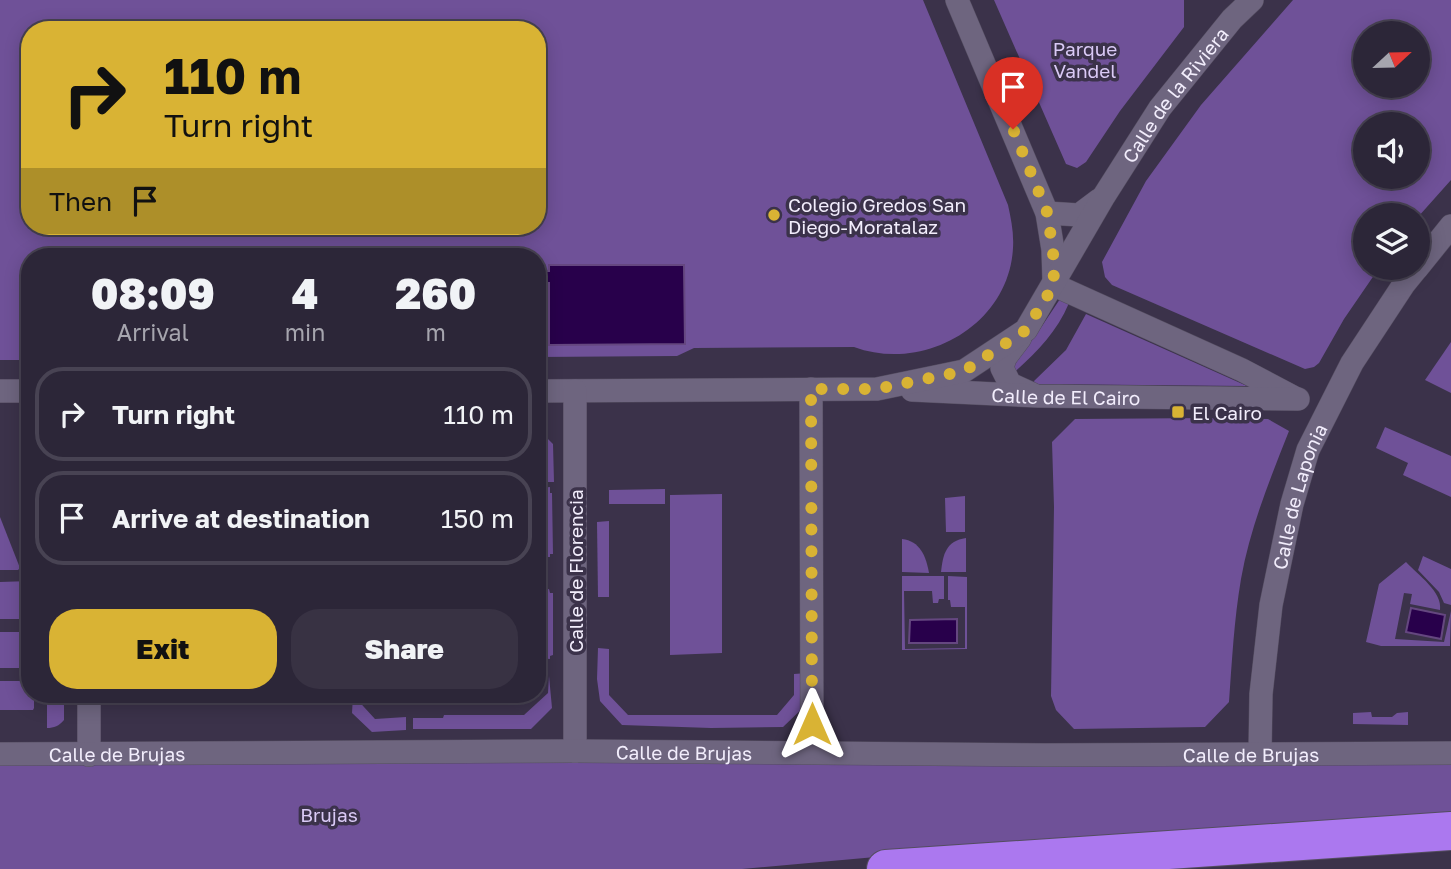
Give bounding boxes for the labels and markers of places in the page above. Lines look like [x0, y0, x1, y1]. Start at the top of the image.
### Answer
pin [983, 57, 1043, 129]
place label: Colegio Gredos San Diego-Moratalaz [788, 193, 966, 238]
marker: Colegio Gredos San Diego-Moratalaz [766, 207, 782, 223]
place label: El Cairo [1192, 401, 1262, 424]
marker: El Cairo [1170, 404, 1186, 420]

